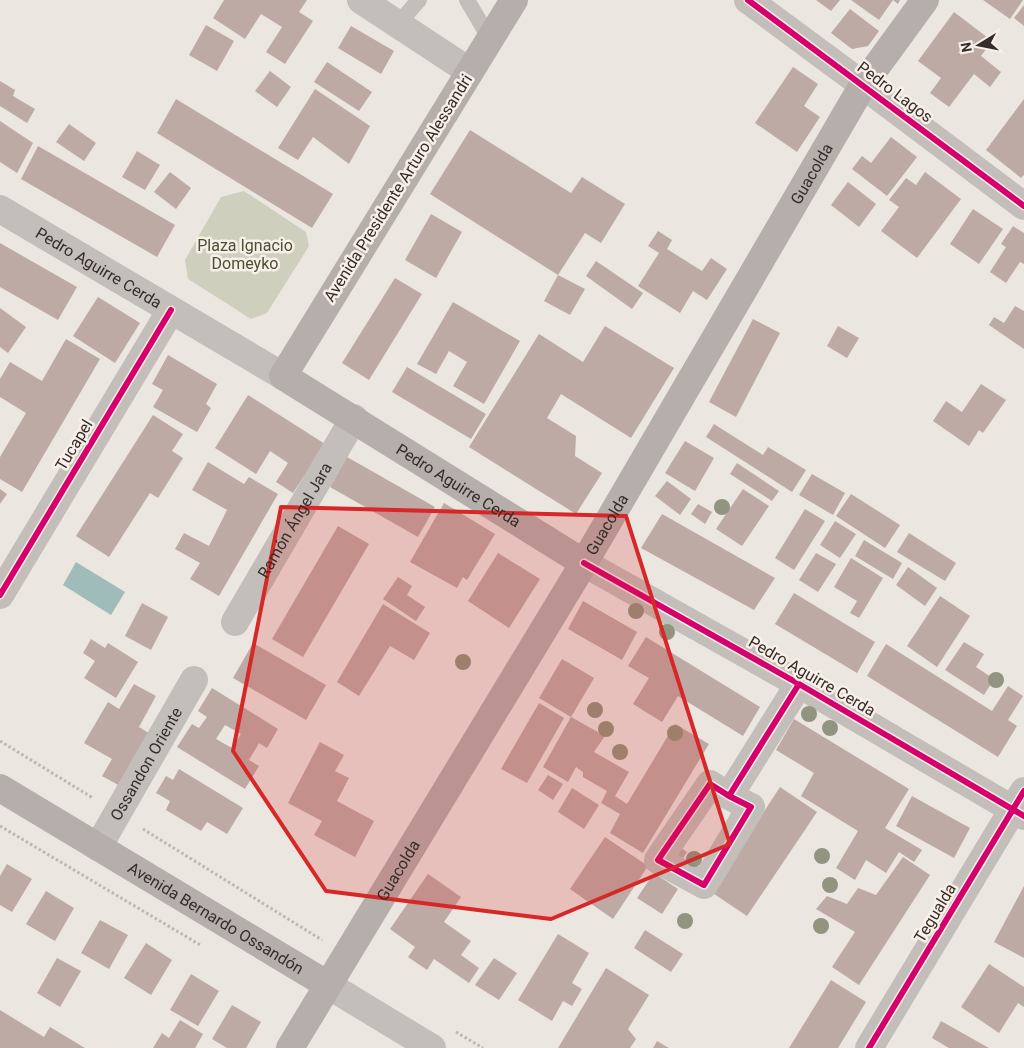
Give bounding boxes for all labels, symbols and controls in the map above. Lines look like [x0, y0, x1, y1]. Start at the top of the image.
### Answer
north arrow [954, 20, 1004, 70]
text: N [957, 41, 975, 54]
street label: Pedro Lagos [854, 57, 936, 127]
street label: Avenida Presidente Arturo Alessandri [320, 71, 476, 305]
street label: Guacolda [786, 140, 837, 208]
street label: Pedro Aguirre Cerda [33, 223, 165, 312]
park label: Plaza Ignacio Domeyko [197, 236, 293, 273]
street label: Tucapel [51, 416, 97, 474]
street label: Pedro Aguirre Cerda [393, 439, 524, 531]
street label: Ramón Ángel Jara [253, 459, 336, 581]
street label: Guacolda [581, 490, 632, 558]
street label: Pedro Aguirre Cerda [745, 632, 879, 720]
street label: Ossandon Oriente [106, 704, 186, 824]
street label: Guacolda [372, 836, 423, 904]
street label: Avenida Bernardo Ossandón [125, 858, 307, 978]
street label: Tegualda [910, 880, 960, 946]

